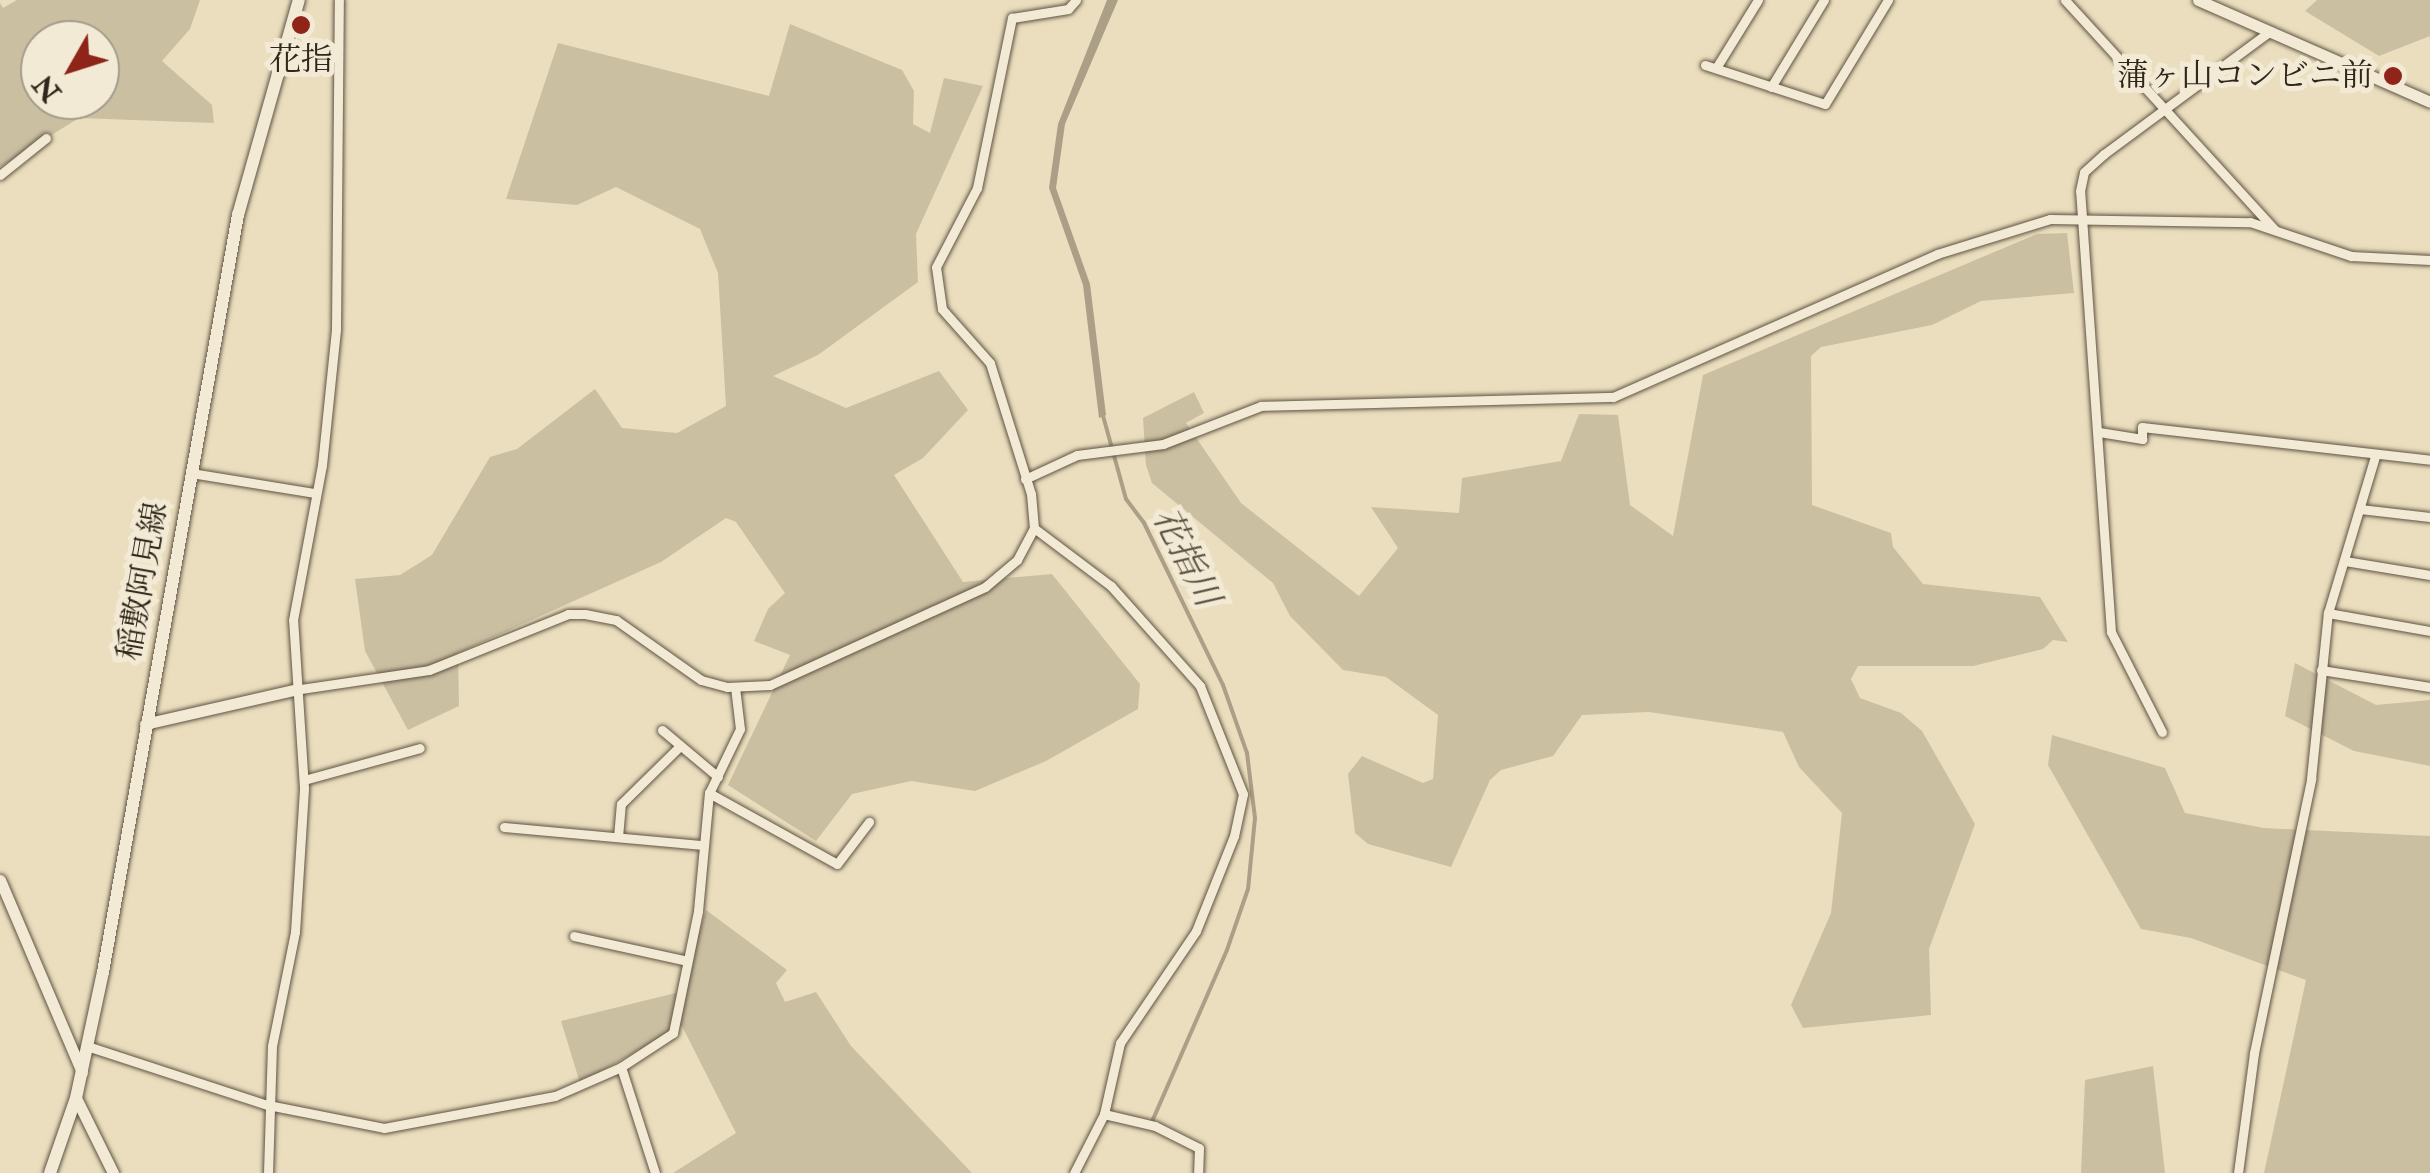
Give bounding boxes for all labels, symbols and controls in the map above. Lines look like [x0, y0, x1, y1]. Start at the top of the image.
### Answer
marker: 花指 [290, 14, 312, 36]
north arrow [20, 20, 120, 120]
place label: 花指 [269, 41, 333, 79]
place label: 蒲ヶ山コンビニ前 [2117, 57, 2373, 95]
marker: 蒲ヶ山コンビニ前 [2382, 65, 2404, 87]
text: N [26, 67, 69, 109]
street label: 稲敷阿見線 [110, 499, 176, 663]
water label: 花指川 [1143, 501, 1229, 613]

